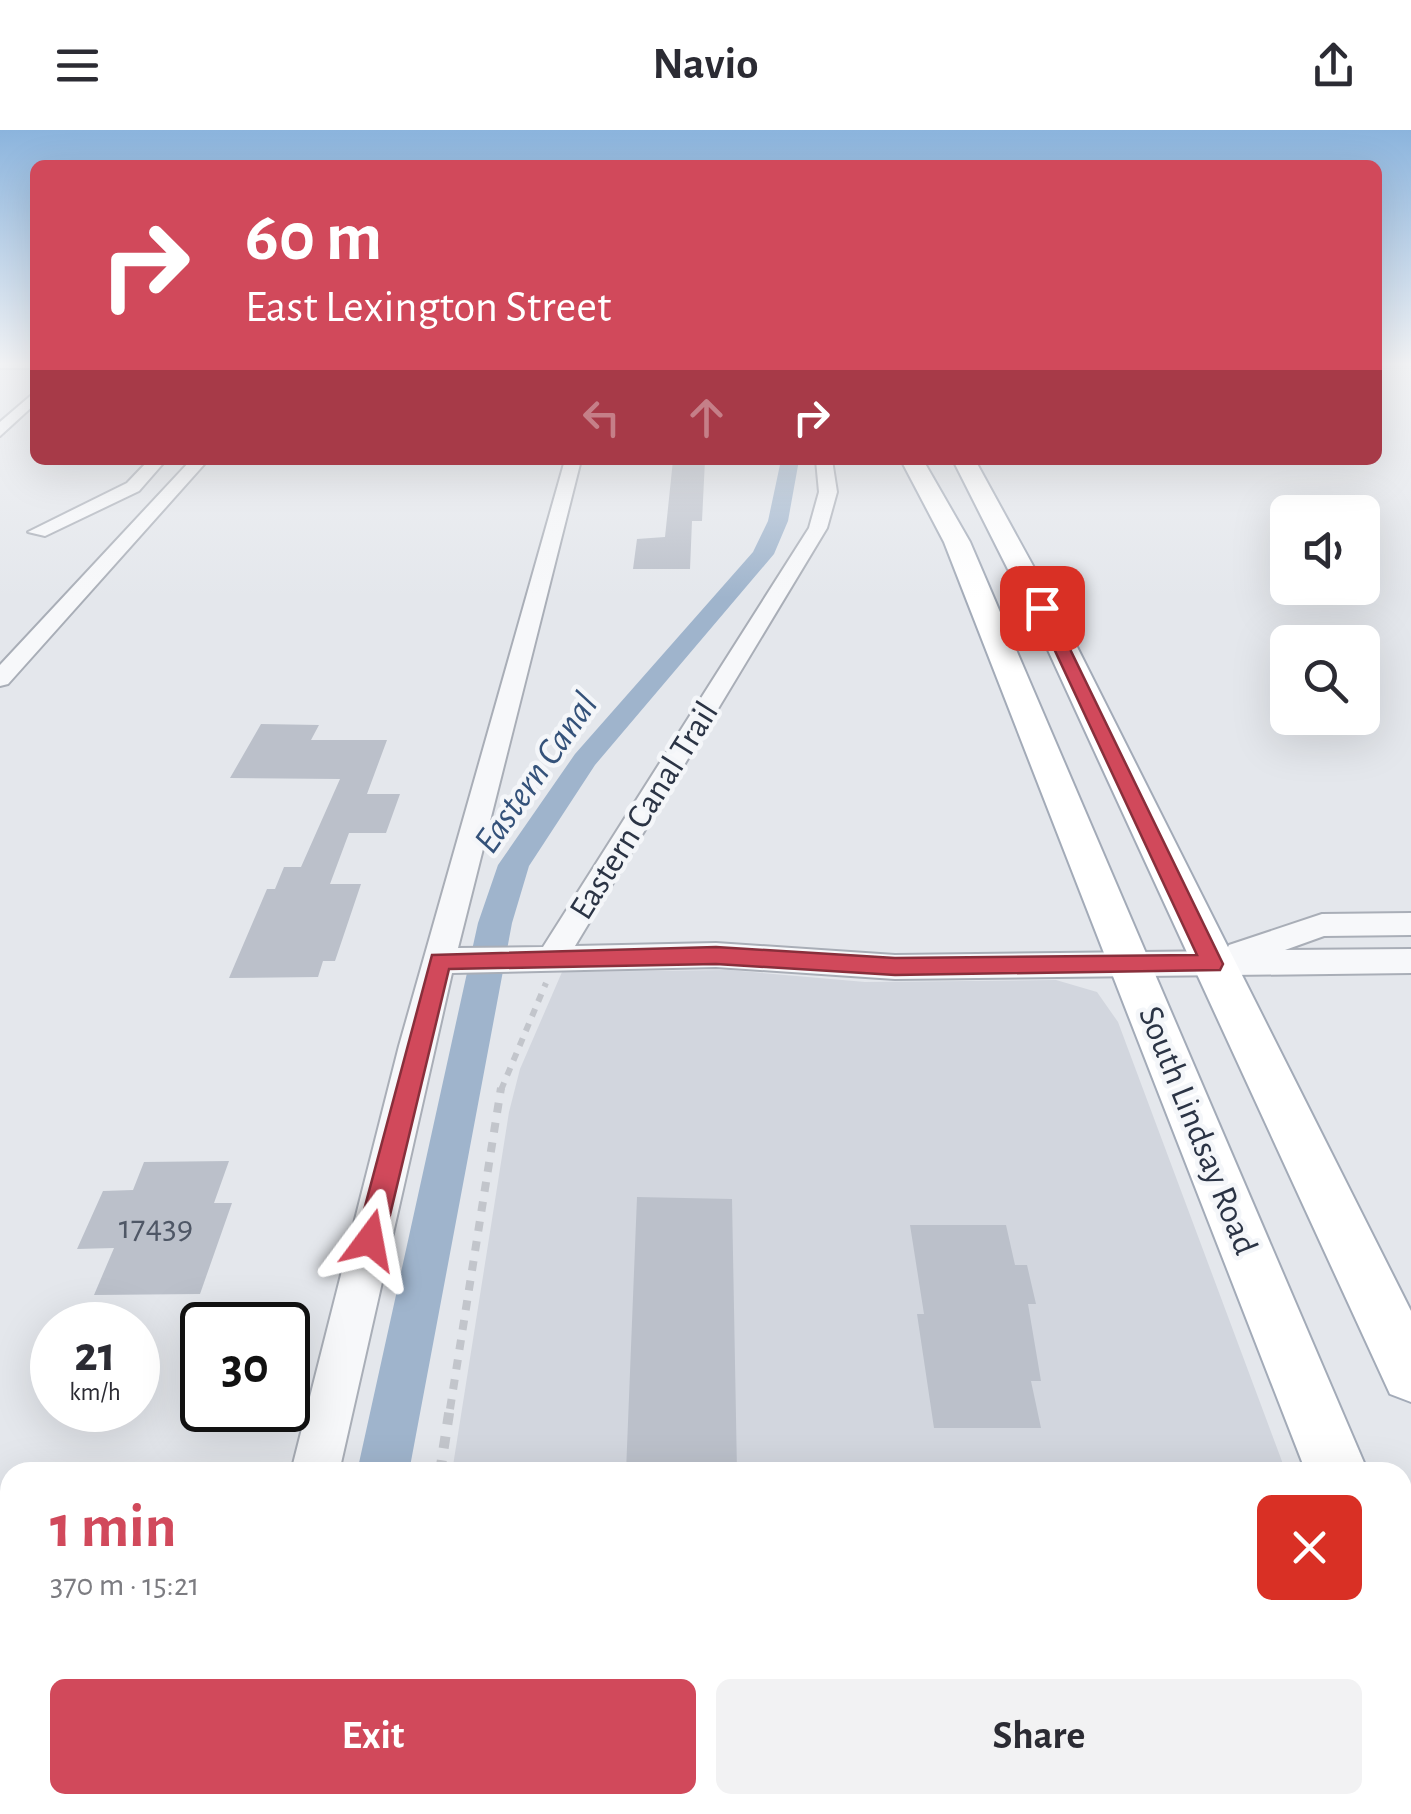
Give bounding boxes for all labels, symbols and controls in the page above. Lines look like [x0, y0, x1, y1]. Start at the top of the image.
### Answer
icon: menu [50, 38, 105, 93]
icon: share [1306, 38, 1361, 93]
text: Navio [653, 42, 758, 87]
icon: right [80, 200, 210, 330]
text: 60 m [245, 203, 382, 273]
text: East Lexington Street [245, 285, 611, 330]
icon: left [574, 390, 629, 445]
icon: ahead [679, 390, 734, 445]
icon: right [784, 390, 839, 445]
map controls [1270, 495, 1380, 735]
button: sound [1270, 495, 1380, 605]
pin [1000, 566, 1085, 651]
icon: arrive [1015, 581, 1070, 636]
button: search [1270, 625, 1380, 735]
water label: Eastern Canal [468, 686, 606, 860]
street label: Eastern Canal Trail [563, 696, 725, 926]
street label: South Lindsay Road [1132, 1002, 1263, 1260]
position arrow [318, 1188, 422, 1292]
house number: 17439 [119, 1210, 193, 1245]
speed limit sign: 30 [180, 1302, 310, 1432]
text: 21 [74, 1330, 116, 1380]
text: km/h [69, 1380, 121, 1405]
button: close [1257, 1495, 1362, 1600]
text: 1 min [50, 1498, 176, 1558]
text: 370 m · 15:21 [50, 1569, 199, 1601]
button: Exit [50, 1679, 696, 1794]
button: Share [716, 1679, 1362, 1794]

